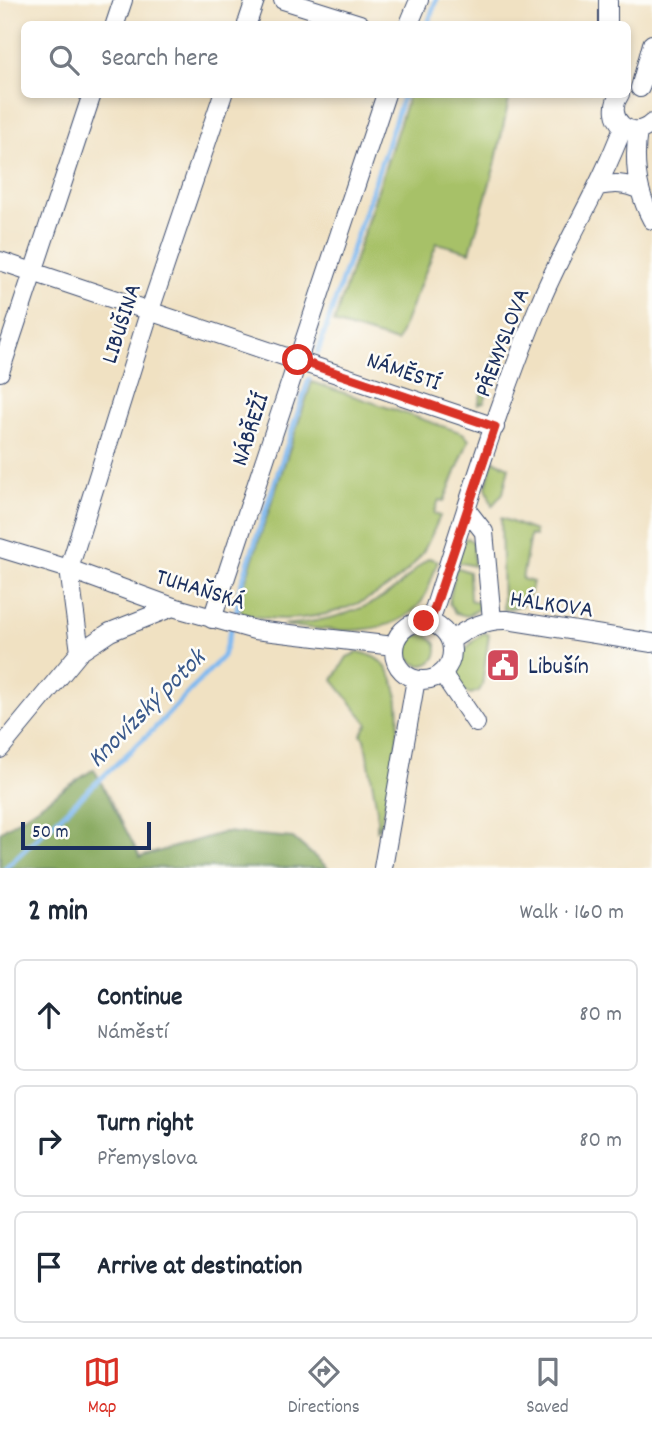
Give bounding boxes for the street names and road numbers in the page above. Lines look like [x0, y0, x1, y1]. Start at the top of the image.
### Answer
street label: LIBUŠINA [94, 279, 152, 368]
street label: PŘEMYSLOVA [467, 284, 540, 403]
street label: NÁMĚSTÍ [361, 344, 446, 402]
street label: NÁBŘEŽÍ [224, 388, 280, 471]
street label: TUHAŇSKÁ [151, 561, 249, 621]
street label: HÁLKOVA [508, 583, 596, 629]

